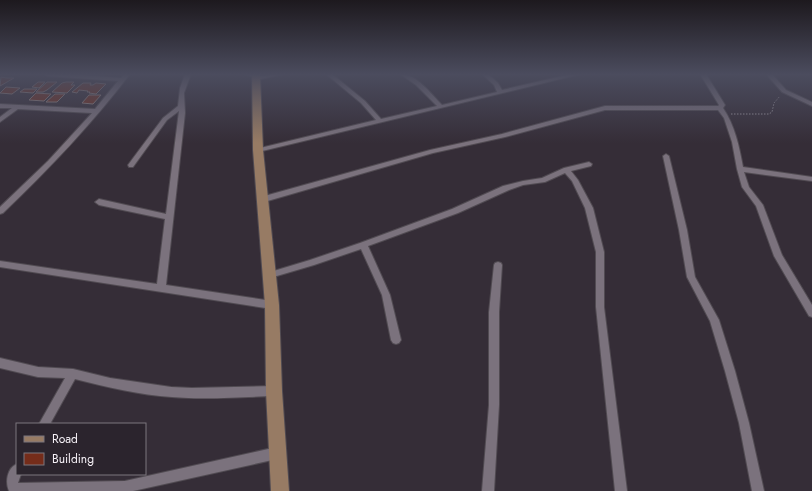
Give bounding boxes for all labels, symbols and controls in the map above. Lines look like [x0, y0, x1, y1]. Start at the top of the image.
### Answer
legend [16, 423, 146, 475]
text: Road [52, 430, 78, 448]
text: Building [52, 450, 94, 468]

